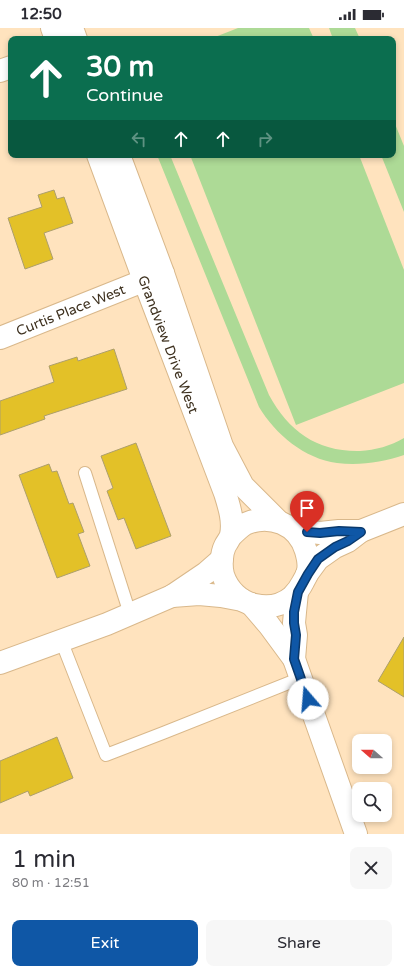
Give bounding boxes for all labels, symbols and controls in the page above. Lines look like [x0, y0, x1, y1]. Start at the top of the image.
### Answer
text: 12:50 [20, 5, 62, 23]
text: 30 m [86, 50, 154, 84]
icon: ahead [20, 52, 72, 104]
text: Continue [86, 84, 163, 106]
icon: left [128, 128, 150, 150]
icon: ahead [170, 128, 192, 150]
icon: ahead [212, 128, 234, 150]
icon: right [254, 128, 276, 150]
street label: Grandview Drive West [134, 273, 202, 417]
street label: Curtis Place West [14, 281, 128, 340]
pin [290, 491, 324, 532]
icon: arrive [296, 497, 318, 519]
position arrow [287, 678, 329, 720]
north arrow [352, 734, 392, 774]
map controls [352, 734, 392, 822]
button: search [352, 782, 392, 822]
text: 1 min [12, 845, 76, 874]
button: close [350, 847, 392, 889]
text: 80 m · 12:51 [12, 875, 90, 891]
button: Exit [12, 920, 198, 966]
button: Share [206, 920, 392, 966]

